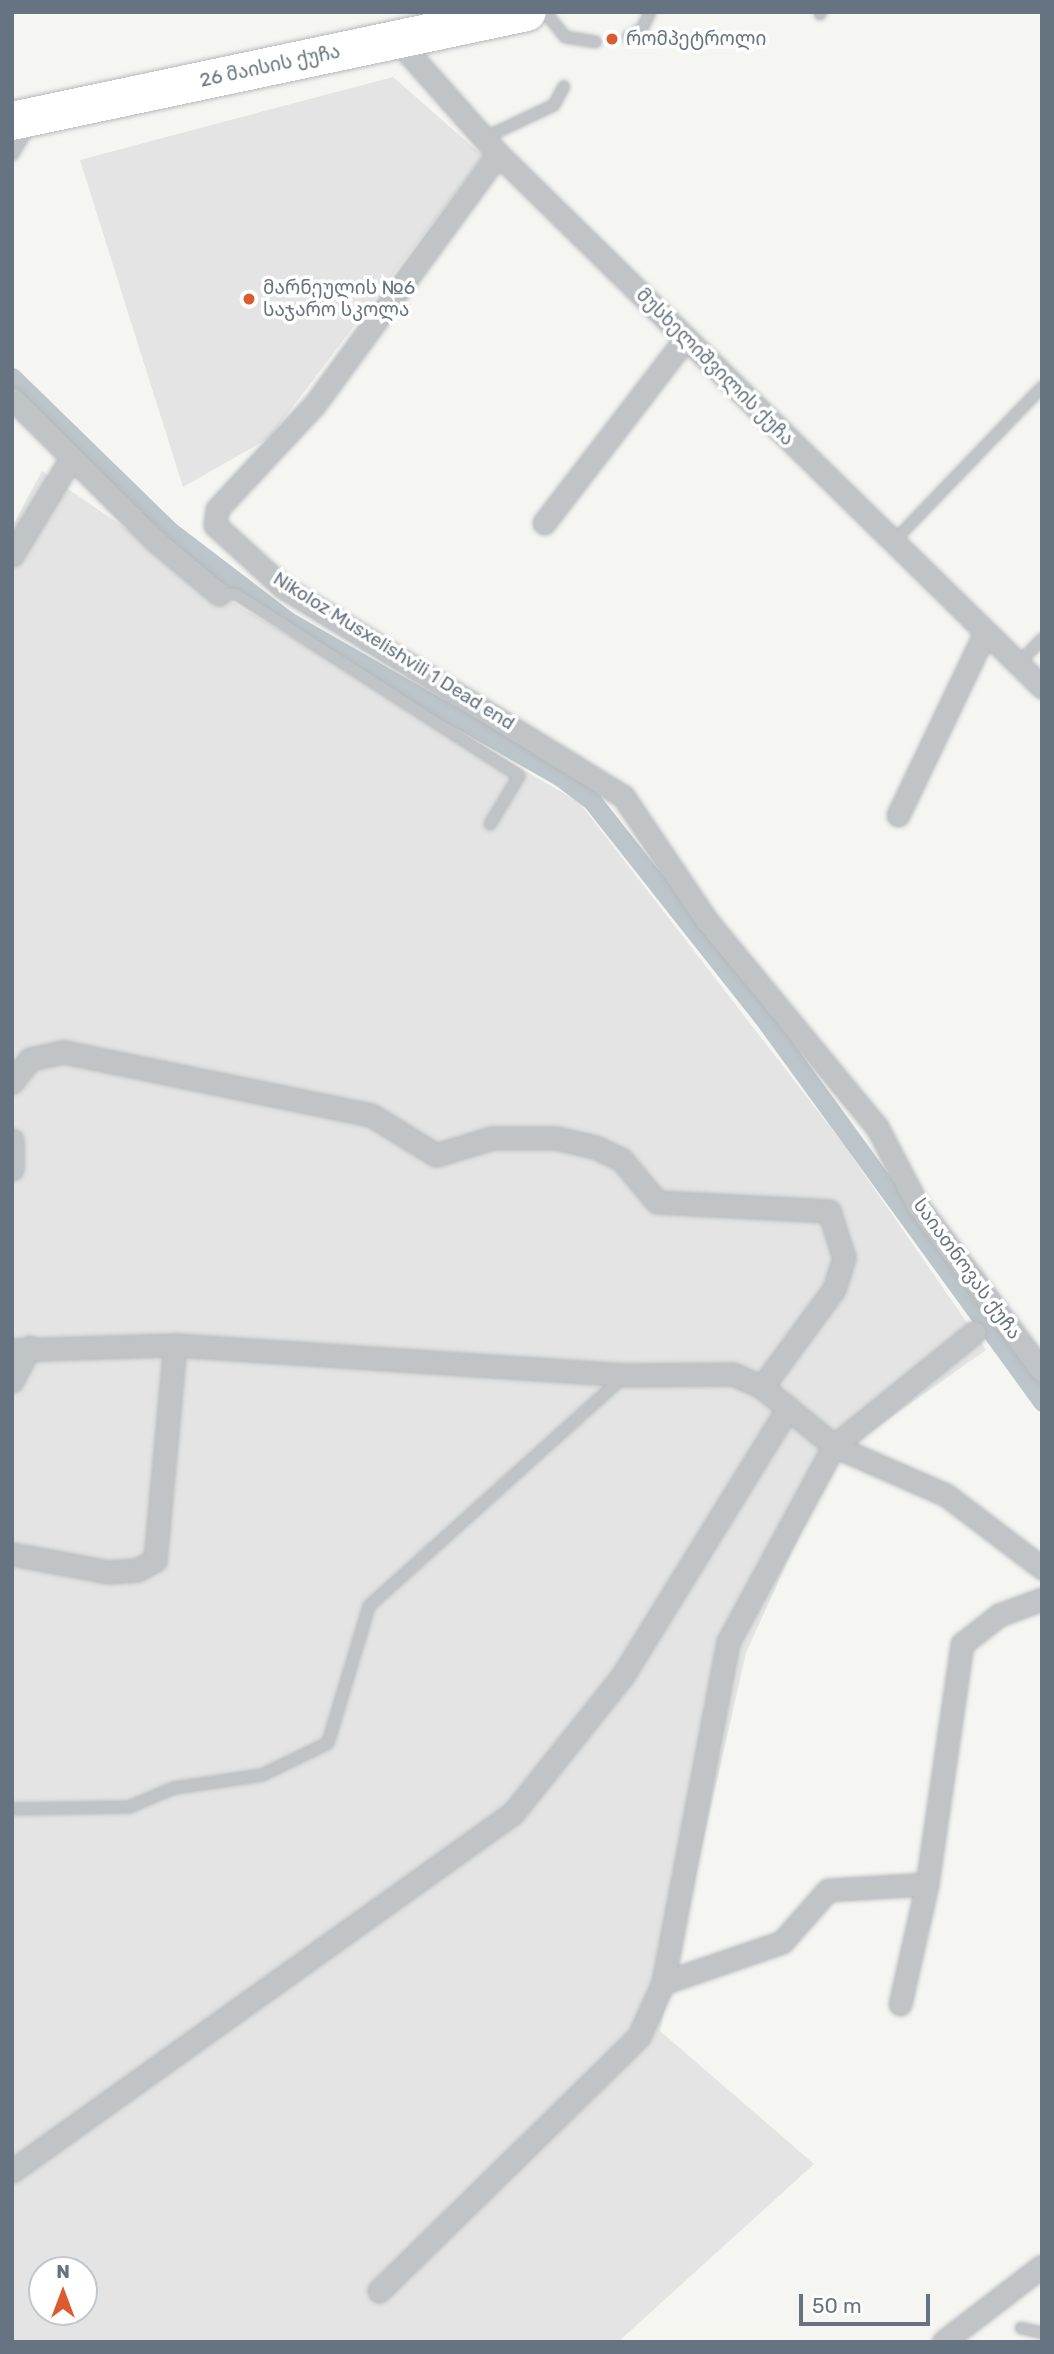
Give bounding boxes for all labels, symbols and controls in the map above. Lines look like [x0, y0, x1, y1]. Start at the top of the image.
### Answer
place label: რომპეტროლი [626, 28, 766, 50]
marker: რომპეტროლი [604, 31, 620, 47]
street label: 26 მაისის ქუჩა [198, 40, 342, 92]
place label: მარნეულის №6 საჯარო სკოლა [263, 277, 415, 321]
street label: მუსხელიშვილის ქუჩა [632, 284, 798, 450]
marker: მარნეულის №6 საჯარო სკოლა [241, 291, 257, 307]
street label: Nikoloz Musxelishvili 1 Dead end [269, 567, 519, 735]
street label: საიათნოვას ქუჩა [908, 1194, 1026, 1344]
north arrow [28, 2256, 98, 2326]
text: N [56, 2260, 70, 2283]
scale bar [802, 2280, 933, 2324]
text: 50 m [812, 2293, 862, 2318]

